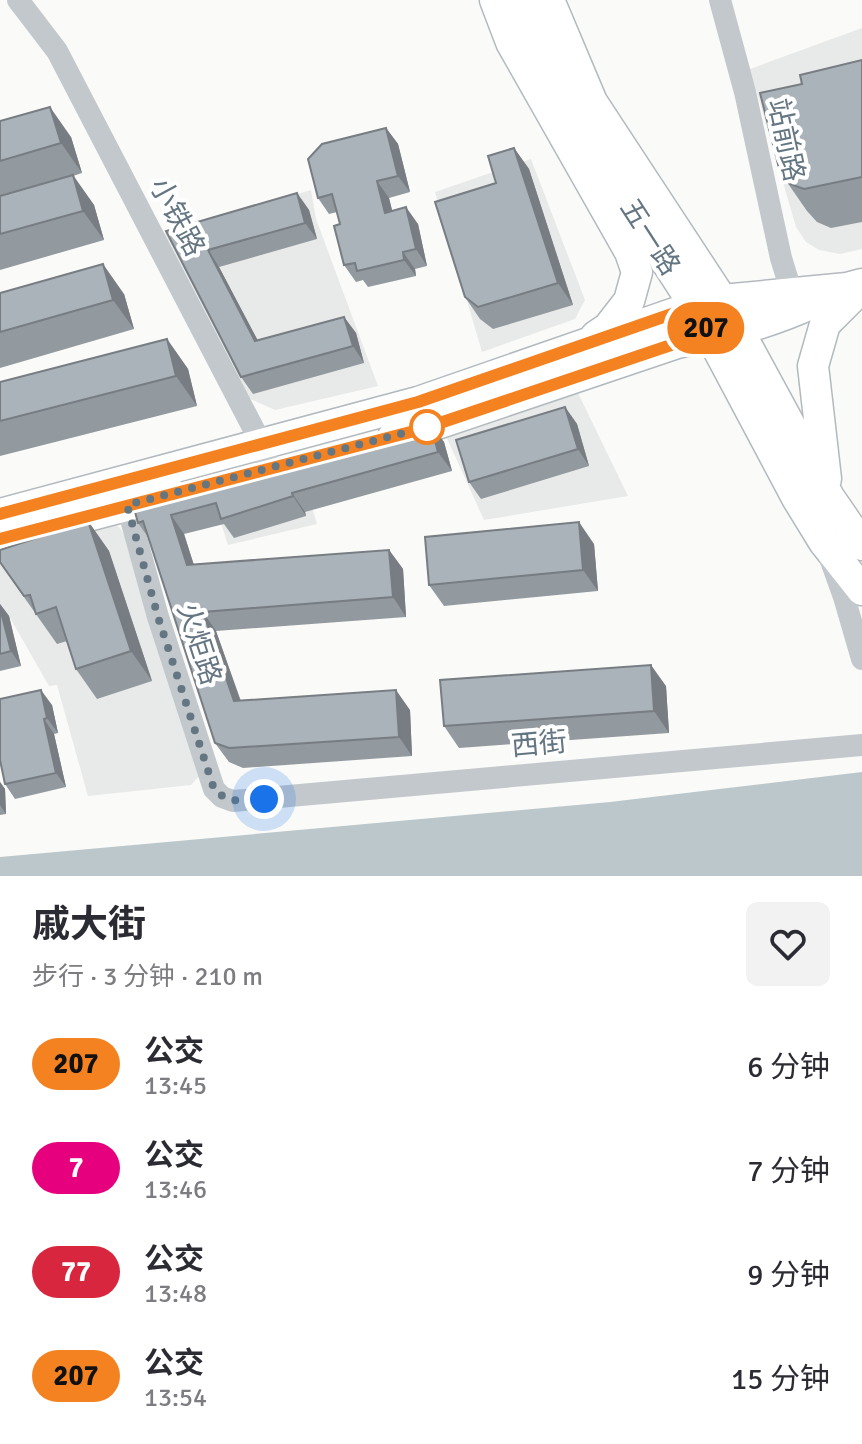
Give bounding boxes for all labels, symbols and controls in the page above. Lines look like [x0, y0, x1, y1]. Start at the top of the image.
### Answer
street label: 站前路 [761, 95, 811, 185]
street label: 小铁路 [142, 172, 212, 262]
street label: 五一路 [613, 193, 687, 281]
line badge: 207 [660, 302, 752, 354]
text: 207 [683, 311, 729, 345]
unlabelled marker [410, 410, 444, 444]
street label: 火炬路 [170, 599, 228, 689]
street label: 西街 [510, 725, 568, 763]
your location [244, 779, 284, 819]
text: 戚大街 [32, 901, 146, 948]
button: heart [746, 902, 830, 986]
text: 步行 · 3 分钟 · 210 m [32, 961, 263, 993]
text: 公交 [144, 1033, 204, 1070]
text: 207 [53, 1047, 99, 1081]
text: 6 分钟 [747, 1049, 830, 1086]
text: 13:45 [144, 1070, 207, 1102]
text: 公交 [144, 1137, 204, 1174]
text: 7 [68, 1151, 84, 1185]
text: 7 分钟 [747, 1153, 830, 1190]
text: 13:46 [144, 1174, 207, 1206]
text: 公交 [144, 1241, 204, 1278]
text: 77 [61, 1255, 91, 1289]
text: 9 分钟 [747, 1257, 830, 1294]
text: 13:48 [144, 1278, 207, 1310]
text: 公交 [144, 1345, 204, 1382]
text: 207 [53, 1359, 99, 1393]
text: 15 分钟 [731, 1361, 830, 1398]
text: 13:54 [144, 1382, 207, 1414]

